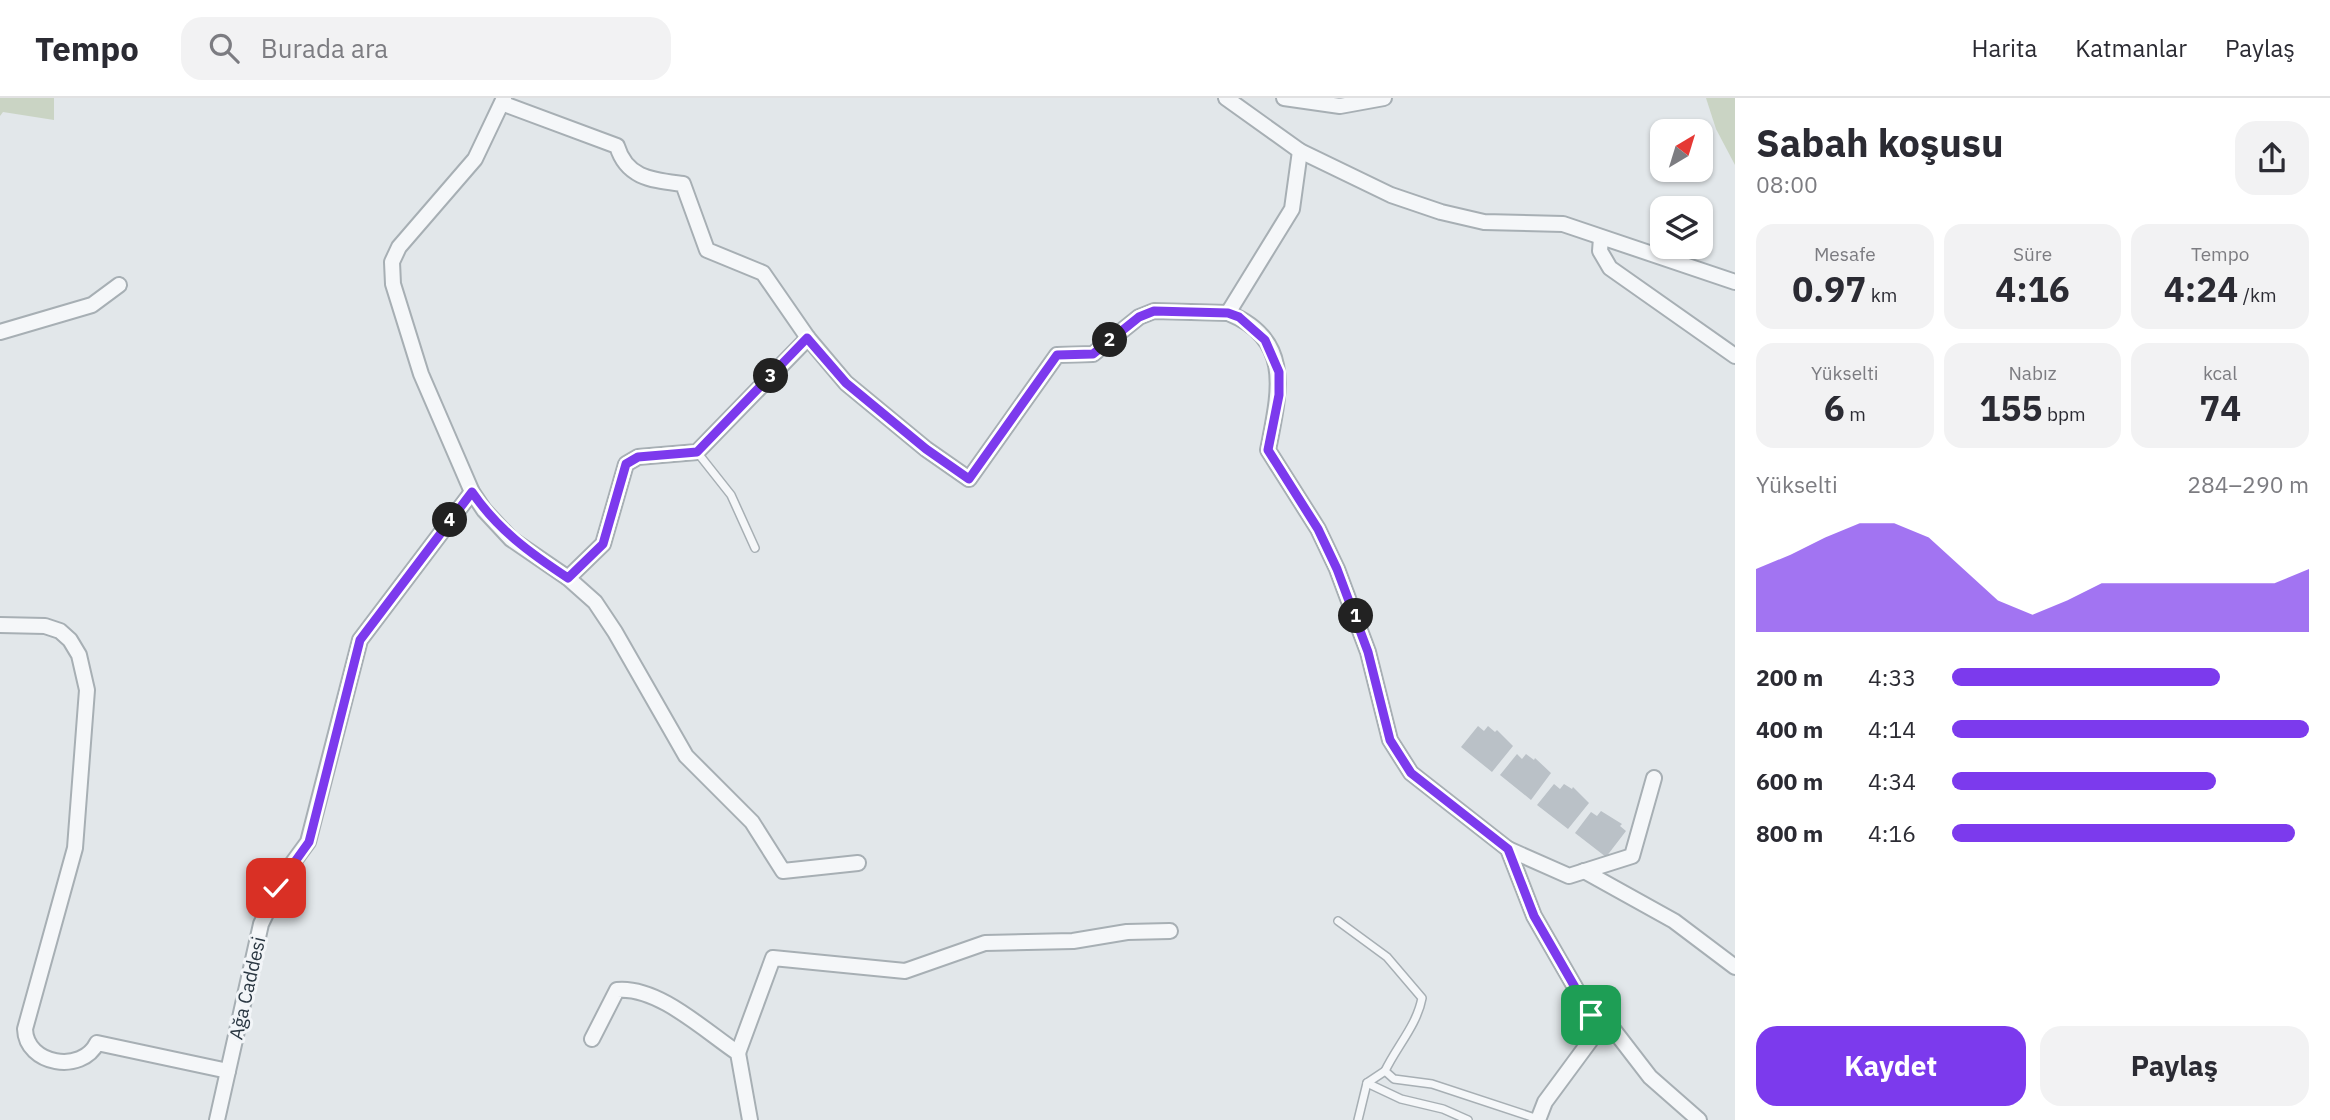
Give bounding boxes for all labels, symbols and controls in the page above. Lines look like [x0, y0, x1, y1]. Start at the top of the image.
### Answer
search box [181, 17, 671, 80]
text: Tempo [35, 27, 139, 70]
icon: search [205, 29, 243, 67]
text: Burada ara [261, 31, 388, 65]
text: Harita [1971, 32, 2037, 64]
text: Katmanlar [2075, 32, 2187, 64]
text: Paylaş [2225, 32, 2295, 64]
text: Sabah koşusu [1756, 118, 2004, 167]
north arrow [1650, 119, 1713, 182]
map controls [1650, 119, 1713, 259]
button: share [2235, 121, 2309, 195]
text: 08:00 [1756, 169, 1818, 199]
button: layers [1650, 196, 1713, 259]
text: Mesafe [1814, 242, 1876, 266]
text: Süre [2013, 242, 2052, 266]
text: Tempo [2191, 242, 2249, 266]
text: 0.97 [1792, 266, 1866, 312]
text: 4:16 [1995, 266, 2070, 312]
text: 4:24 [2164, 266, 2238, 312]
text: km [1866, 283, 1897, 307]
text: /km [2238, 283, 2277, 307]
pin: 2 [1092, 322, 1128, 358]
text: 2 [1104, 327, 1115, 351]
pin: 3 [754, 358, 788, 394]
text: Yükselti [1811, 361, 1879, 385]
text: Nabız [2008, 361, 2057, 385]
text: kcal [2203, 361, 2237, 385]
text: 3 [765, 363, 776, 387]
text: 6 [1824, 385, 1845, 431]
text: 155 [1979, 385, 2042, 431]
text: 74 [2199, 385, 2241, 431]
text: m [1845, 402, 1866, 426]
text: bpm [2042, 402, 2086, 426]
text: Yükselti [1756, 469, 1838, 499]
text: 284–290 m [2187, 469, 2309, 499]
pin: 4 [433, 502, 468, 538]
text: 4 [444, 507, 455, 531]
pin: 1 [1338, 598, 1374, 634]
text: 1 [1350, 603, 1361, 627]
text: 200 m [1756, 662, 1823, 692]
text: 4:33 [1868, 662, 1916, 692]
text: 400 m [1756, 714, 1823, 744]
text: 4:14 [1868, 714, 1916, 744]
text: 600 m [1756, 766, 1823, 796]
text: 4:34 [1868, 766, 1916, 796]
text: 800 m [1756, 818, 1823, 848]
text: 4:16 [1868, 818, 1916, 848]
pin [246, 858, 306, 918]
icon: check [257, 869, 295, 907]
street label: Ağa Caddesi [223, 934, 271, 1042]
pin [1561, 985, 1621, 1045]
icon: arrive [1572, 996, 1610, 1034]
button: Kaydet [1756, 1026, 2026, 1106]
button: Paylaş [2040, 1026, 2309, 1106]

